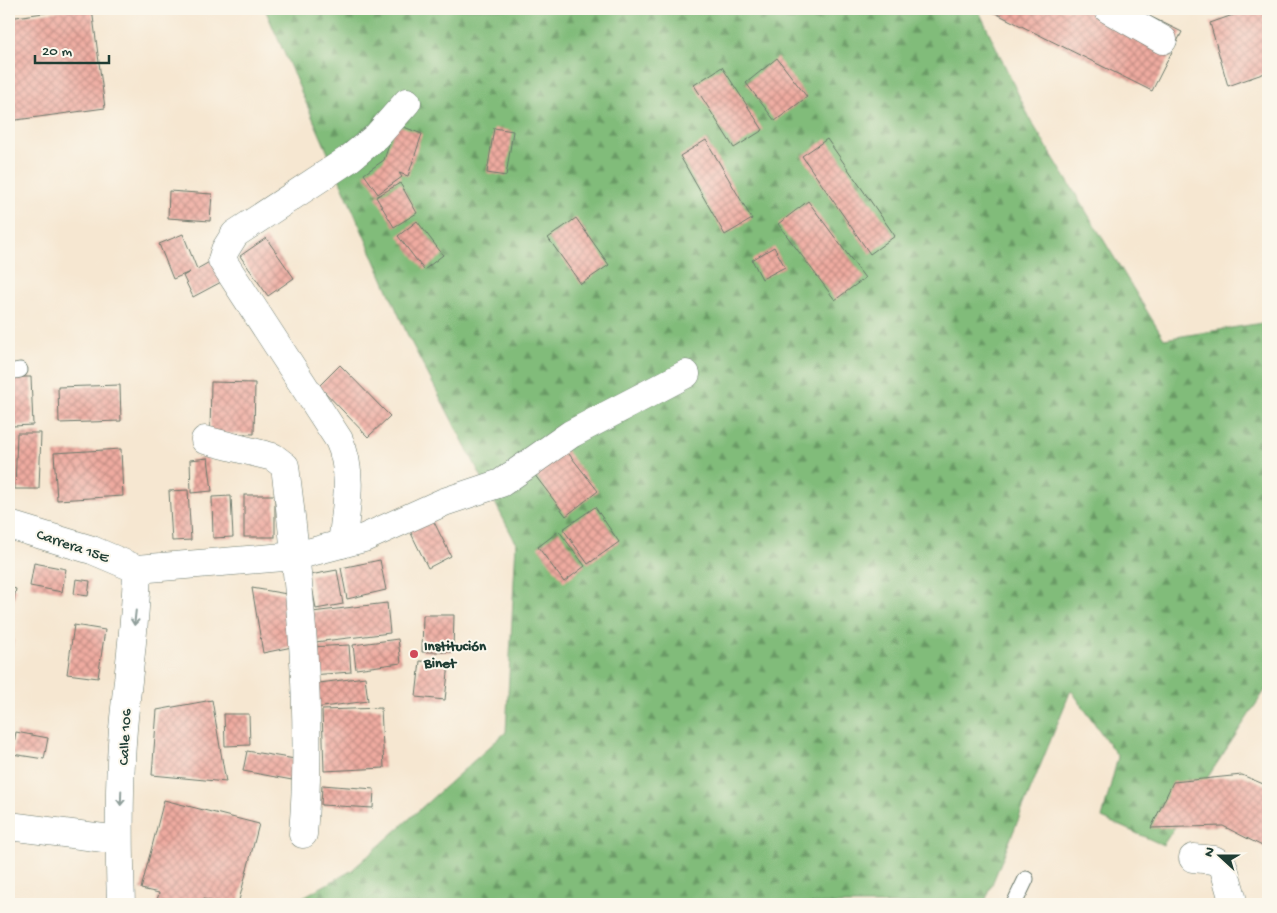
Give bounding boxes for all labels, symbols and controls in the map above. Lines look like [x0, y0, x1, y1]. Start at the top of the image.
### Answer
scale bar [35, 32, 109, 64]
text: 20 m [42, 43, 72, 61]
street label: Carrera 15E [34, 526, 111, 568]
one-way arrow [130, 610, 140, 626]
place label: Institución Binet [423, 638, 487, 673]
marker: Institución Binet [408, 648, 420, 660]
street label: Calle 106 [116, 708, 136, 766]
one-way arrow [116, 789, 126, 805]
north arrow [1194, 830, 1244, 880]
text: N [1201, 845, 1220, 860]

